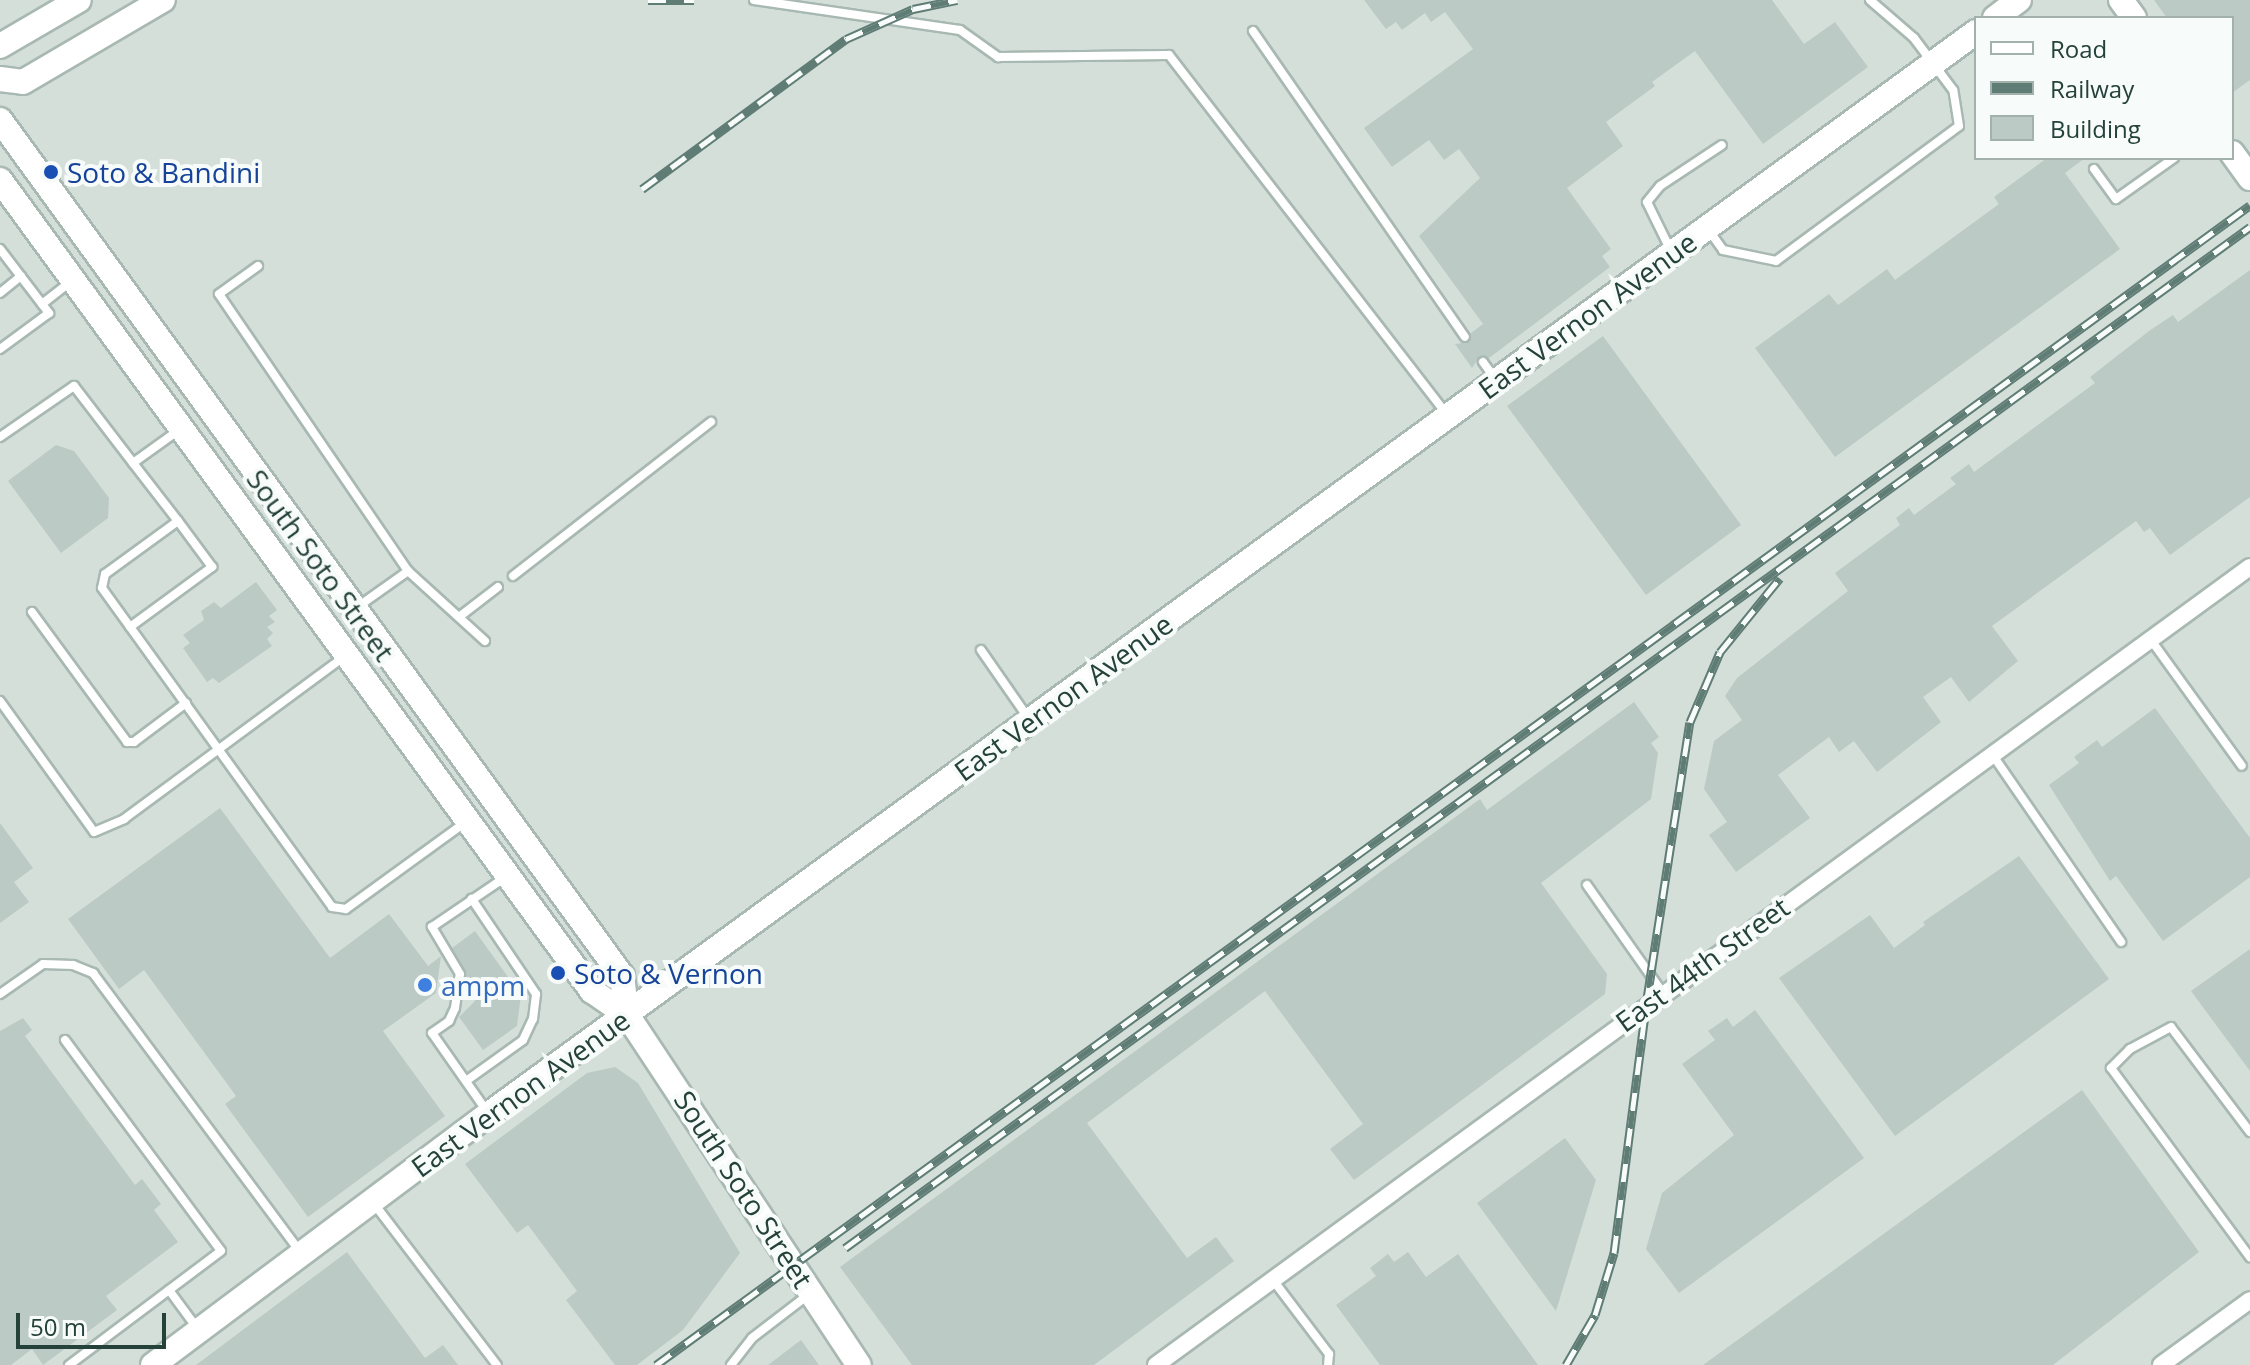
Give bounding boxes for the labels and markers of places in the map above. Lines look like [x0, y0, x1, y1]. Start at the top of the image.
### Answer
place label: Soto & Bandini [67, 155, 260, 189]
marker: Soto & Bandini [42, 163, 60, 181]
place label: Soto & Vernon [574, 956, 763, 990]
marker: Soto & Vernon [549, 964, 567, 982]
place label: ampm [441, 968, 526, 1002]
marker: ampm [416, 976, 434, 994]

